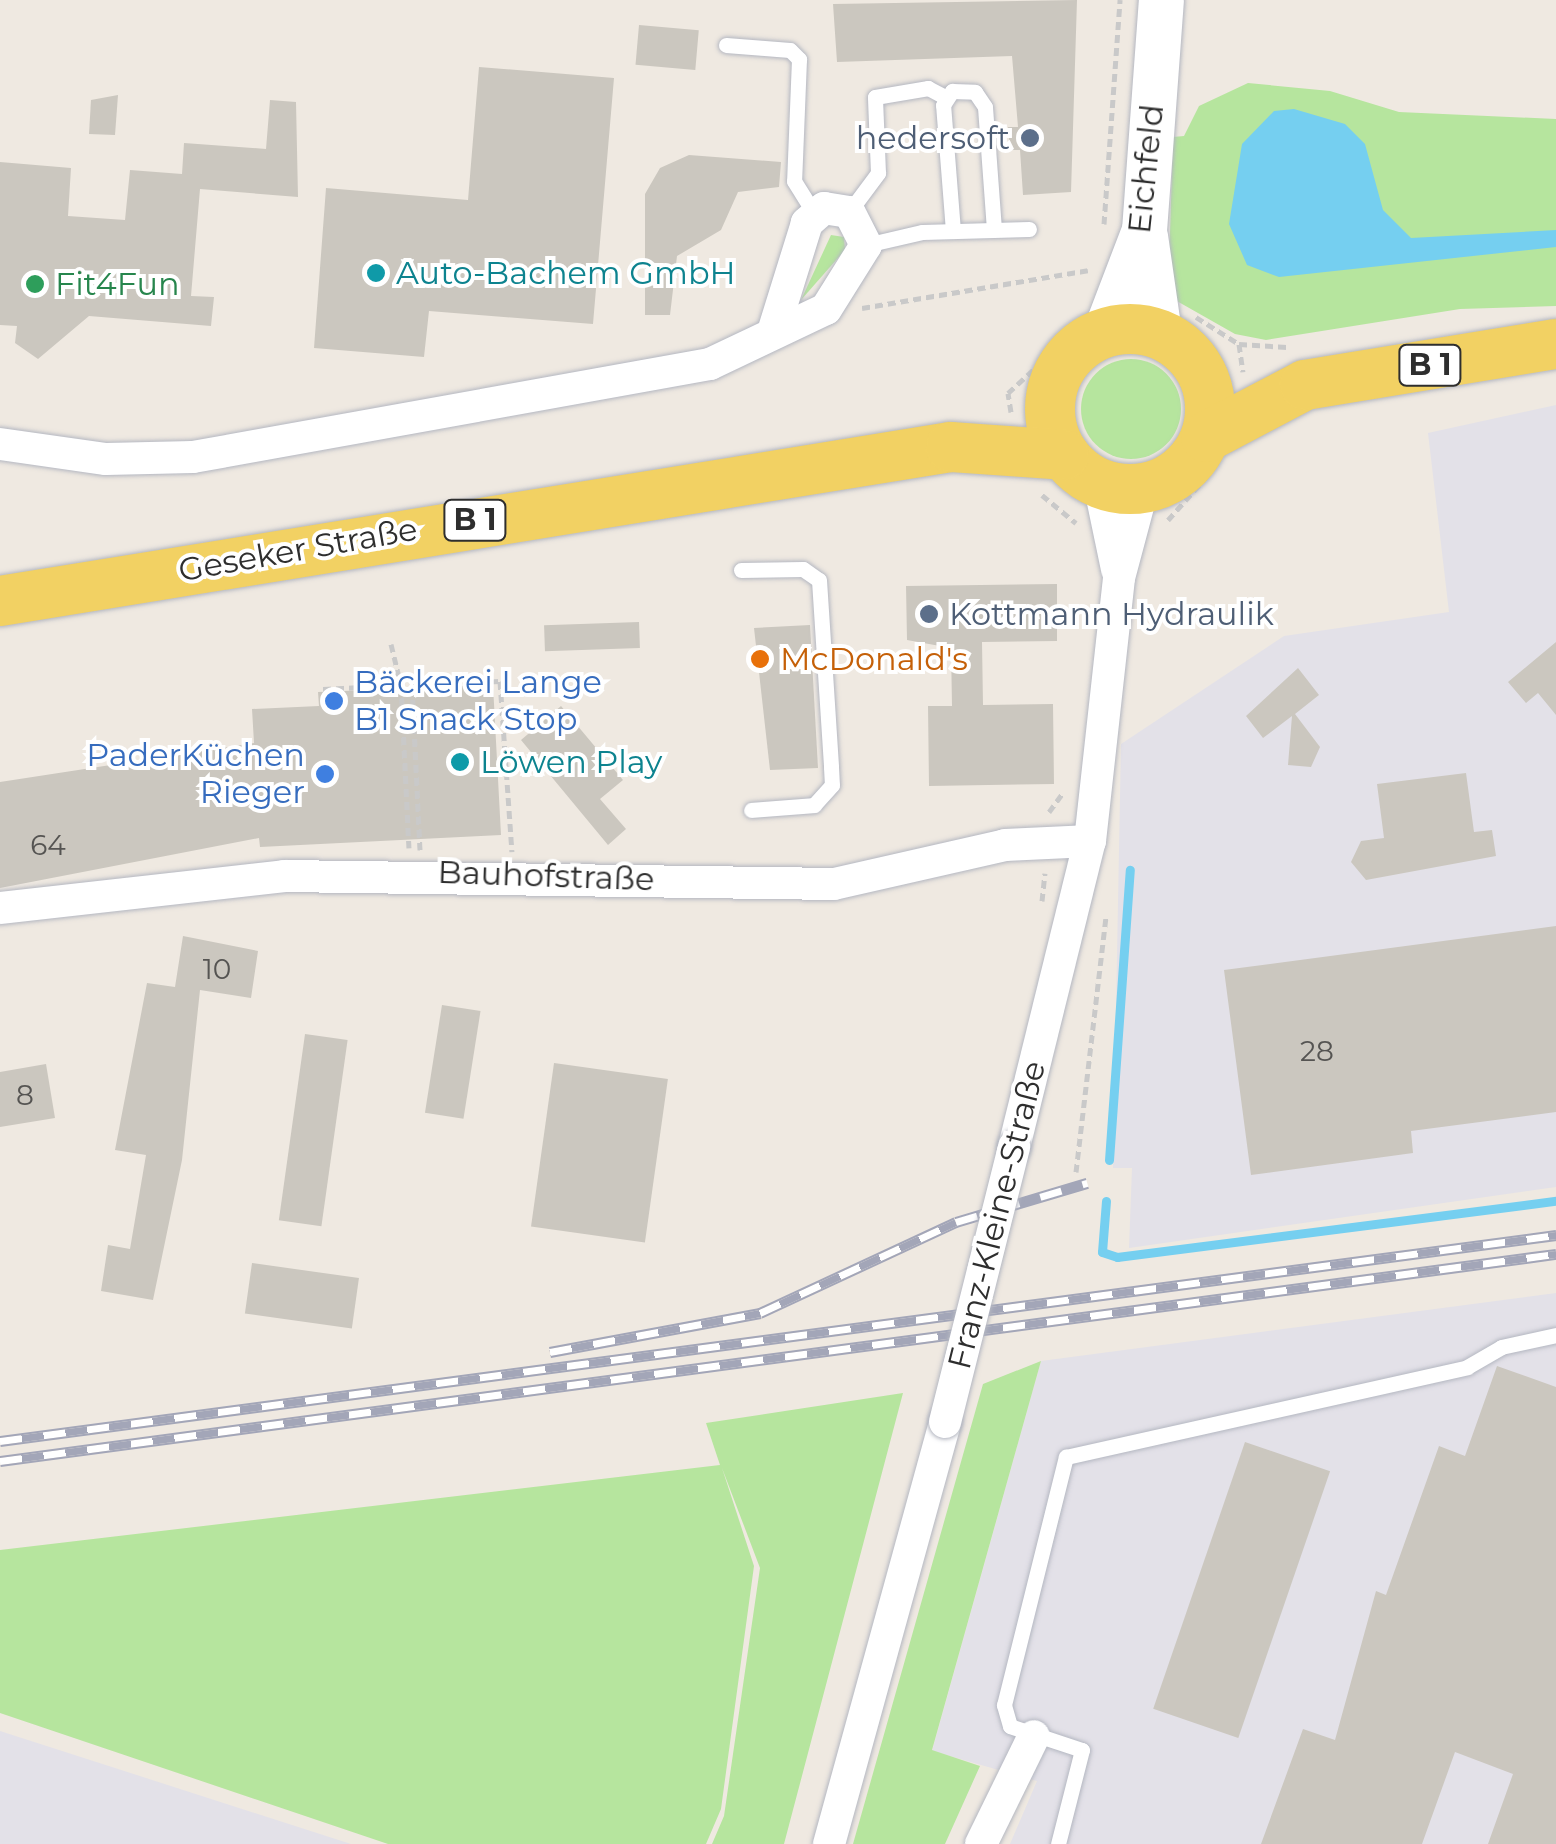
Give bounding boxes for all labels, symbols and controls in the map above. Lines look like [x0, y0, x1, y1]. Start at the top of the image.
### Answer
street label: Eichfeld [1120, 103, 1172, 235]
place label: hedersoft [856, 119, 1010, 157]
marker: hedersoft [1019, 127, 1041, 149]
place label: Auto-Bachem GmbH [396, 254, 736, 292]
marker: Auto-Bachem GmbH [365, 262, 387, 284]
place label: Fit4Fun [55, 265, 180, 303]
marker: Fit4Fun [24, 273, 46, 295]
road number: B 1 [1398, 340, 1462, 390]
road number: B 1 [442, 495, 508, 545]
street label: Geseker Straße [176, 510, 420, 590]
place label: Kottmann Hydraulik [949, 595, 1274, 633]
marker: Kottmann Hydraulik [918, 603, 940, 625]
place label: McDonald's [780, 640, 968, 678]
marker: McDonald's [749, 648, 771, 670]
place label: Bäckerei Lange B1 Snack Stop [354, 664, 602, 739]
marker: Bäckerei Lange B1 Snack Stop [323, 690, 345, 712]
place label: PaderKüchen Rieger [86, 737, 305, 812]
place label: Löwen Play [480, 743, 662, 781]
marker: Löwen Play [449, 751, 471, 773]
marker: PaderKüchen Rieger [314, 763, 336, 785]
house number: 64 [30, 828, 66, 862]
street label: Bauhofstraße [437, 853, 655, 899]
house number: 10 [203, 952, 231, 986]
house number: 28 [1300, 1034, 1334, 1068]
street label: Franz-Kleine-Straße [940, 1057, 1054, 1373]
house number: 8 [16, 1078, 34, 1112]

